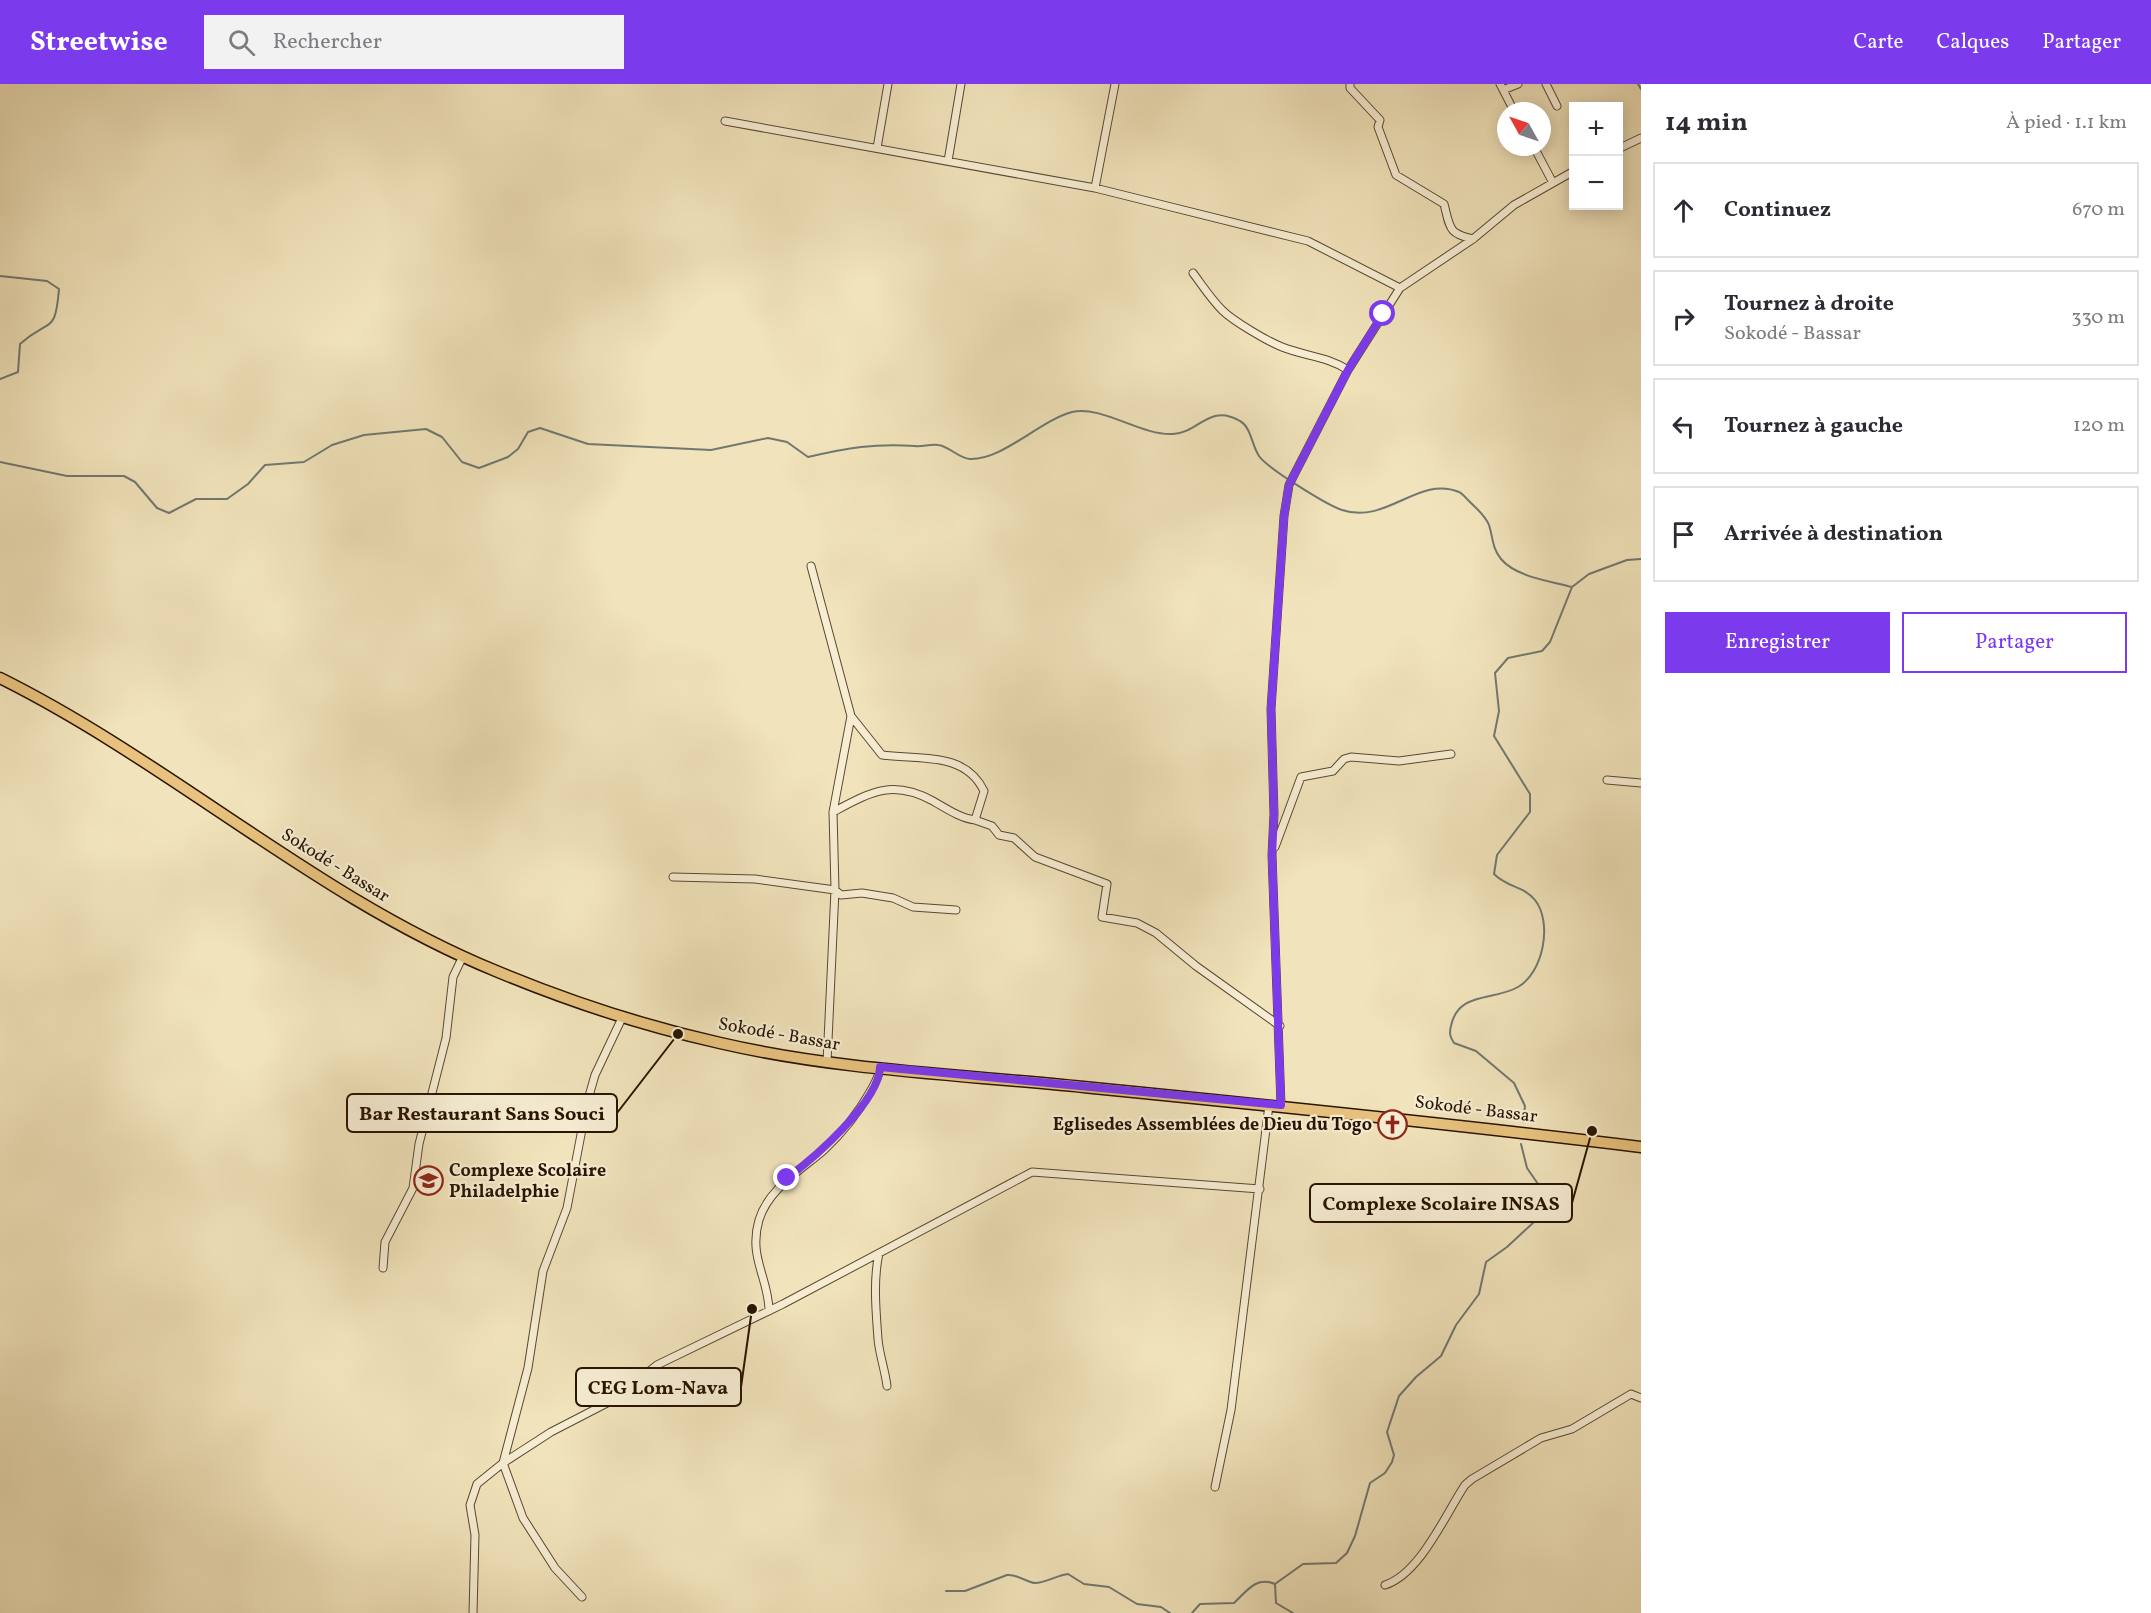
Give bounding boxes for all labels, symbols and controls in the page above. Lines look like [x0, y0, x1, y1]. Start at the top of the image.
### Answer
search box [204, 15, 624, 69]
text: Streetwise [30, 23, 168, 62]
icon: search [225, 26, 258, 59]
text: Rechercher [273, 27, 382, 58]
text: Carte [1853, 28, 1904, 57]
text: Calques [1937, 28, 2009, 57]
text: Partager [2042, 28, 2121, 57]
north arrow [1497, 102, 1551, 156]
map controls [1569, 102, 1623, 210]
button: + [1569, 102, 1623, 156]
text: 14 min [1665, 105, 1748, 141]
text: À pied · 1.1 km [2006, 109, 2127, 137]
button: − [1569, 156, 1623, 210]
icon: ahead [1667, 194, 1700, 227]
text: Continuez [1724, 195, 1831, 226]
text: 670 m [2072, 196, 2125, 224]
text: Tournez à droite [1724, 289, 1894, 320]
route start [1369, 300, 1395, 326]
icon: right [1667, 302, 1700, 335]
text: 330 m [2071, 304, 2125, 332]
text: Sokodé - Bassar [1724, 320, 1861, 348]
icon: left [1667, 410, 1700, 443]
text: Tournez à gauche [1724, 411, 1903, 442]
text: 120 m [2073, 412, 2125, 440]
icon: arrive [1667, 518, 1700, 551]
text: Arrivée à destination [1724, 519, 1943, 550]
button: Enregistrer [1665, 612, 1890, 673]
button: Partager [1902, 612, 2127, 673]
street label: Sokodé - Bassar [276, 823, 394, 909]
street label: Sokodé - Bassar [716, 1012, 842, 1058]
street label: Sokodé - Bassar [1413, 1090, 1539, 1130]
callout: Bar Restaurant Sans Souci [347, 1094, 617, 1132]
text: Bar Restaurant Sans Souci [359, 1101, 605, 1129]
church icon: Eglisedes Assemblées de Dieu du Togo [1377, 1109, 1409, 1141]
place label: Eglisedes Assemblées de Dieu du Togo [1053, 1113, 1372, 1138]
place label: Complexe Scolaire Philadelphie [449, 1159, 606, 1205]
route end [773, 1164, 799, 1190]
school or university icon: Complexe Scolaire Philadelphie [412, 1165, 444, 1197]
callout: Complexe Scolaire INSAS [1310, 1184, 1572, 1222]
text: Complexe Scolaire INSAS [1322, 1191, 1560, 1219]
callout: CEG Lom-Nava [576, 1368, 741, 1406]
text: CEG Lom-Nava [588, 1375, 728, 1403]

